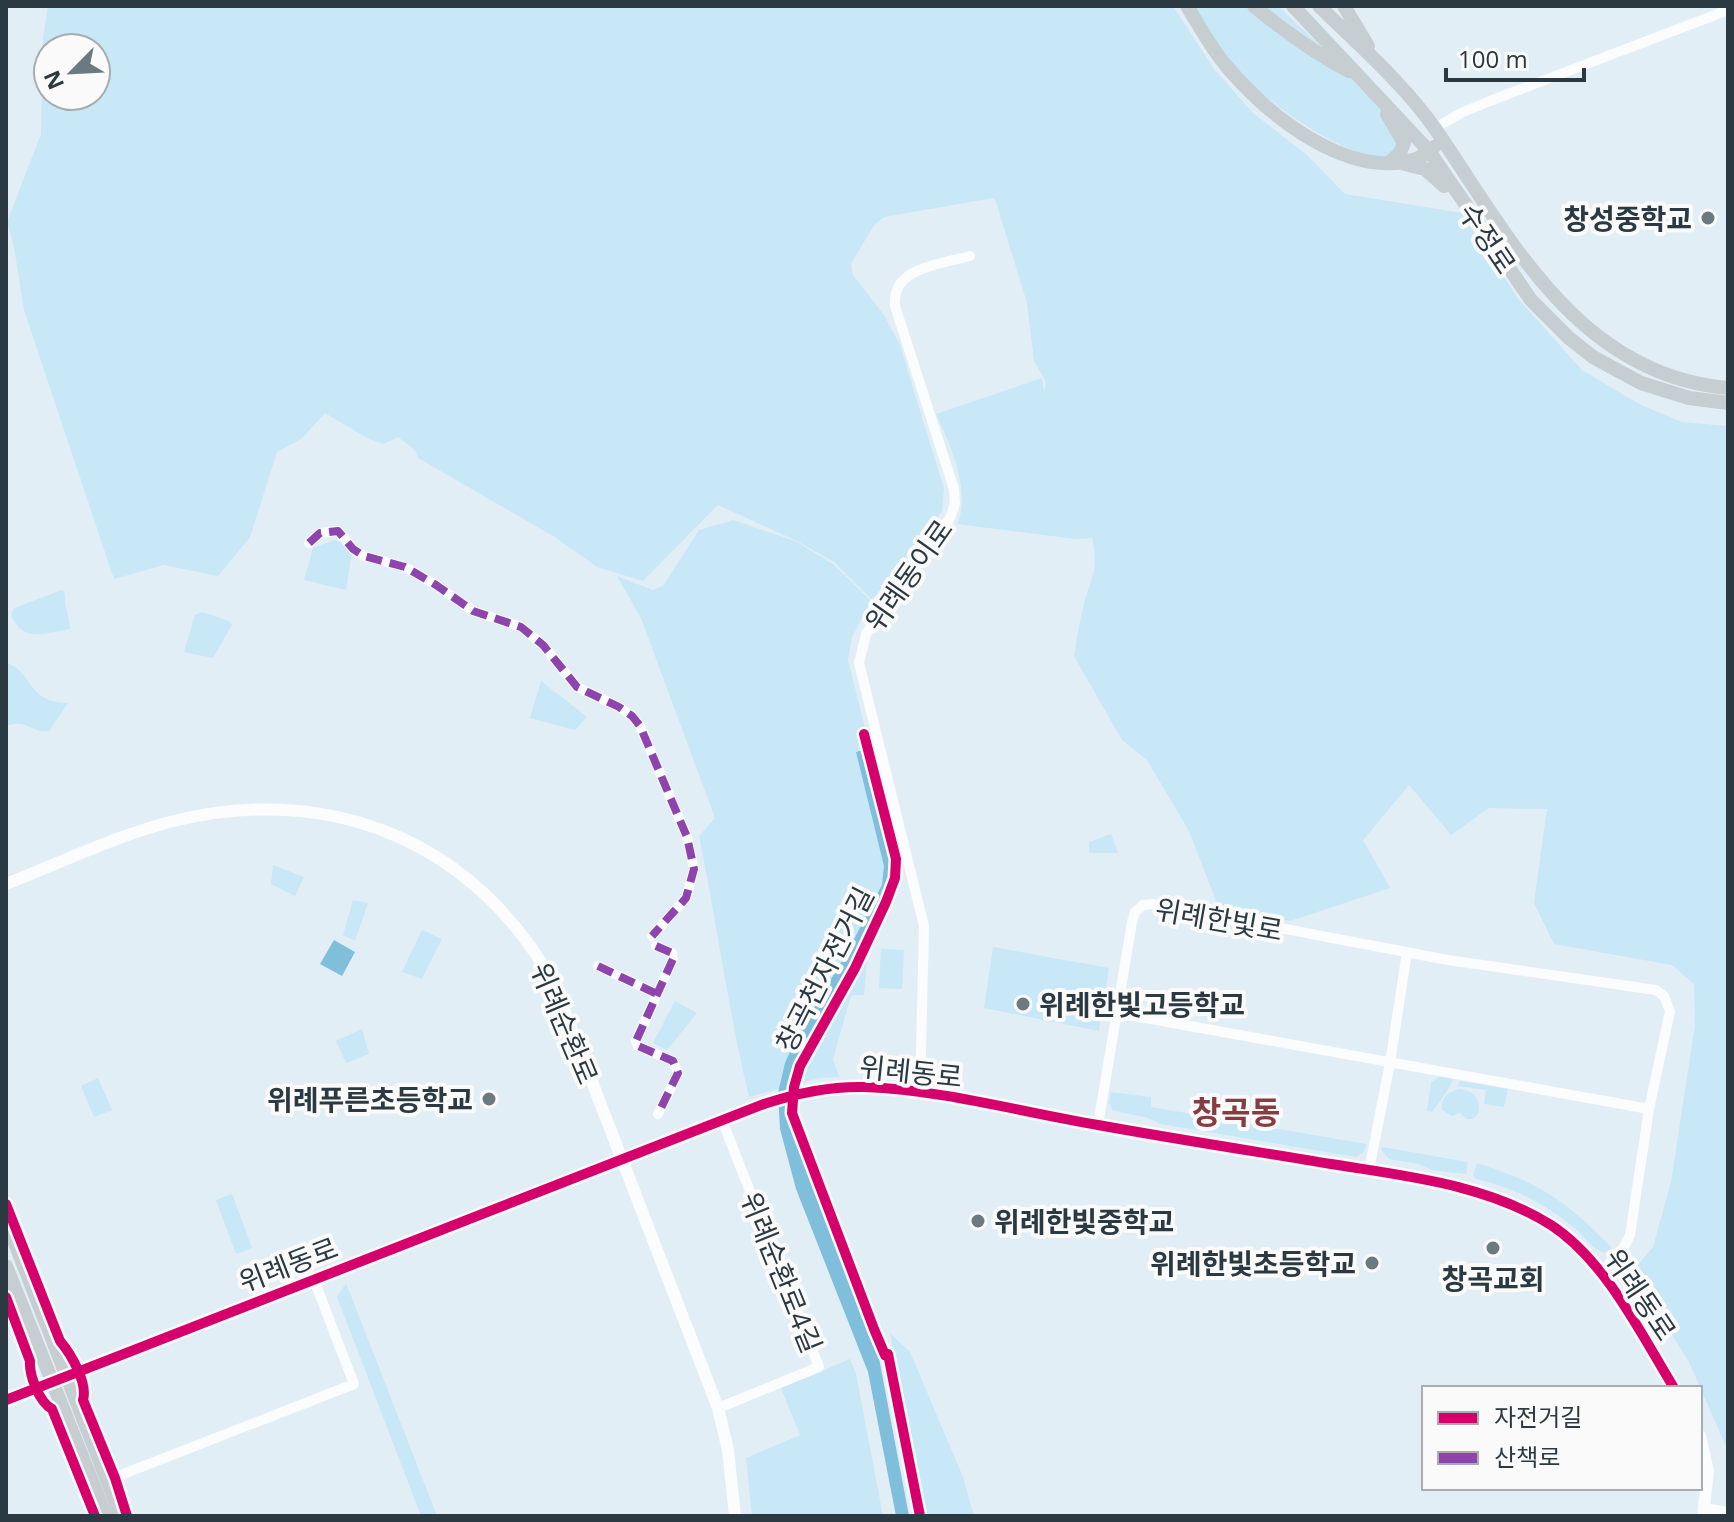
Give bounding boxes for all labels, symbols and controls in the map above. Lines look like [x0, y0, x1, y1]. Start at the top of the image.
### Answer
north arrow [32, 32, 112, 112]
scale bar [1446, 32, 1584, 82]
text: 100 m [1458, 42, 1528, 75]
text: N [35, 66, 70, 95]
street label: 수정로 [1451, 195, 1525, 281]
place label: 창성중학교 [1563, 199, 1692, 237]
marker: 창성중학교 [1699, 209, 1717, 227]
street label: 위례동이로 [855, 511, 961, 639]
street label: 창곡천자전거길 [766, 880, 882, 1058]
street label: 위례한빛로 [1152, 889, 1286, 949]
street label: 위례순환로 [522, 956, 608, 1090]
place label: 위례한빛고등학교 [1039, 985, 1245, 1023]
marker: 위례한빛고등학교 [1014, 995, 1032, 1013]
street label: 위례동로 [858, 1047, 964, 1095]
place label: 위례푸른초등학교 [267, 1080, 473, 1118]
marker: 위례푸른초등학교 [480, 1090, 498, 1108]
district label: 창곡동 [1192, 1090, 1280, 1133]
street label: 위례순환로4길 [732, 1186, 832, 1358]
place label: 위례한빛중학교 [994, 1202, 1174, 1240]
marker: 위례한빛중학교 [969, 1212, 987, 1230]
street label: 위례동로 [233, 1228, 343, 1300]
marker: 창곡교회 [1484, 1239, 1502, 1257]
street label: 위례동로 [1596, 1241, 1686, 1347]
place label: 위례한빛초등학교 [1150, 1244, 1356, 1282]
marker: 위례한빛초등학교 [1363, 1254, 1381, 1272]
place label: 창곡교회 [1441, 1259, 1545, 1297]
legend [1422, 1386, 1702, 1490]
text: 자전거길 [1494, 1400, 1582, 1433]
text: 산책로 [1494, 1440, 1560, 1473]

